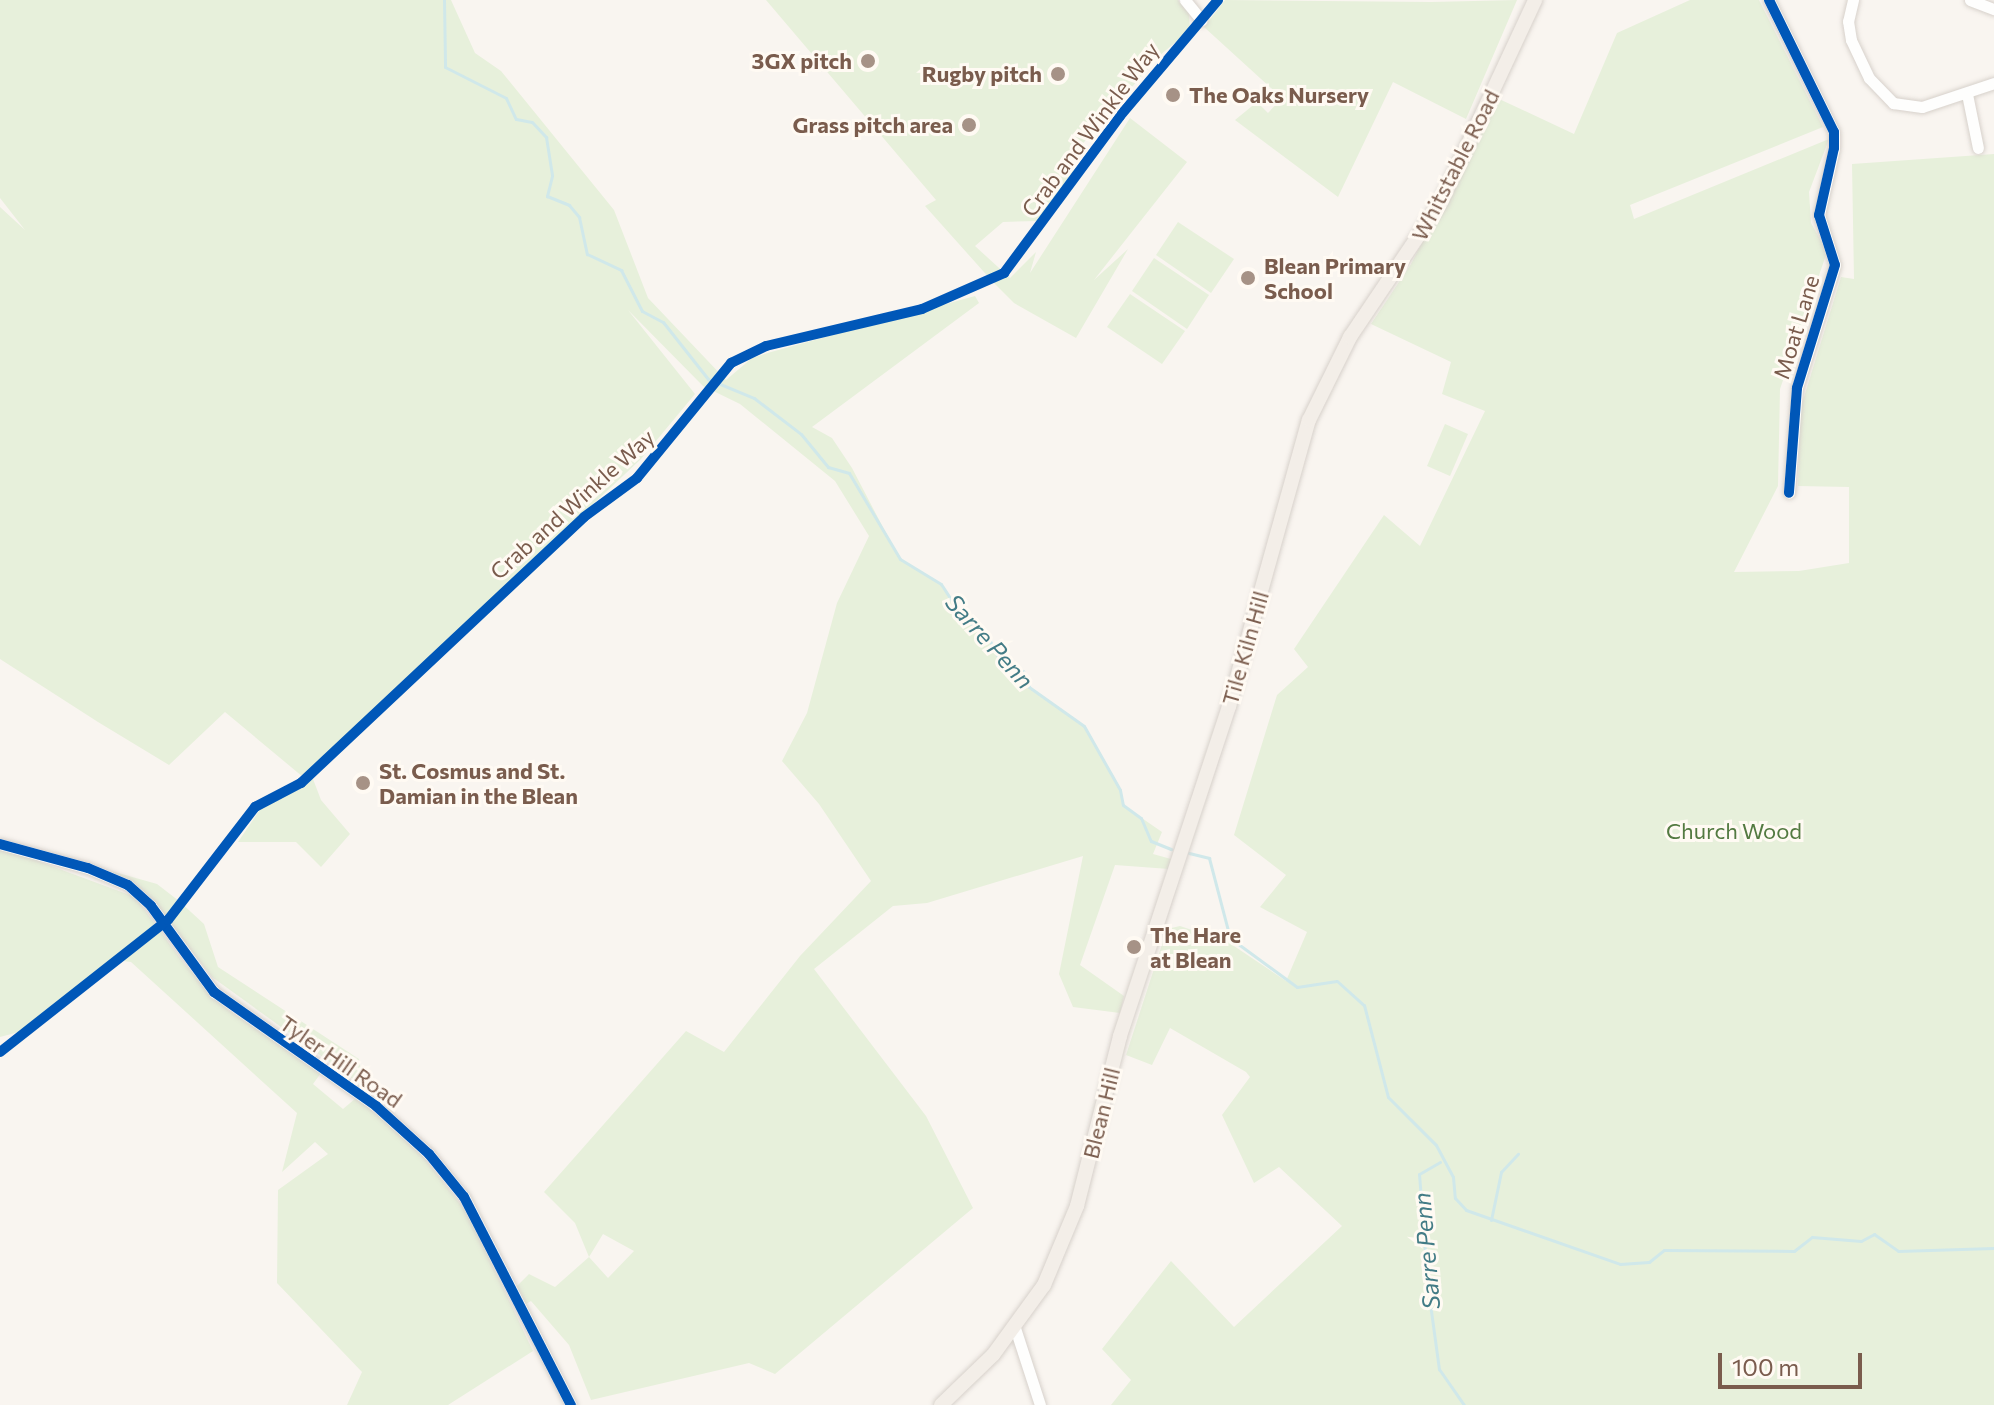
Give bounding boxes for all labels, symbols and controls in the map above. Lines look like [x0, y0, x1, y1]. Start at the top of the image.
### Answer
street label: Crab and Winkle Way [1016, 37, 1164, 221]
place label: 3GX pitch [752, 48, 852, 74]
marker: 3GX pitch [859, 52, 877, 70]
place label: Rugby pitch [922, 61, 1042, 87]
marker: Rugby pitch [1049, 65, 1067, 83]
place label: The Oaks Nursery [1189, 82, 1369, 108]
street label: Whitstable Road [1406, 85, 1504, 245]
marker: The Oaks Nursery [1164, 86, 1182, 104]
place label: Grass pitch area [792, 112, 953, 138]
marker: Grass pitch area [960, 116, 978, 134]
place label: Blean Primary School [1264, 252, 1406, 304]
marker: Blean Primary School [1239, 269, 1257, 287]
street label: Moat Lane [1768, 272, 1824, 382]
street label: Crab and Winkle Way [485, 423, 659, 585]
water label: Sarre Penn [940, 588, 1040, 694]
street label: Tile Kiln Hill [1216, 588, 1274, 708]
place label: St. Cosmus and St. Damian in the Blean [379, 757, 578, 808]
marker: St. Cosmus and St. Damian in the Blean [354, 774, 372, 792]
park label: Church Wood [1666, 818, 1802, 844]
place label: The Hare at Blean [1150, 921, 1241, 972]
marker: The Hare at Blean [1125, 938, 1143, 956]
street label: Tyler Hill Road [275, 1009, 407, 1113]
street label: Blean Hill [1077, 1065, 1125, 1161]
water label: Sarre Penn [1407, 1191, 1445, 1311]
scale bar [1722, 1337, 1866, 1387]
text: 100 m [1732, 1352, 1799, 1381]

